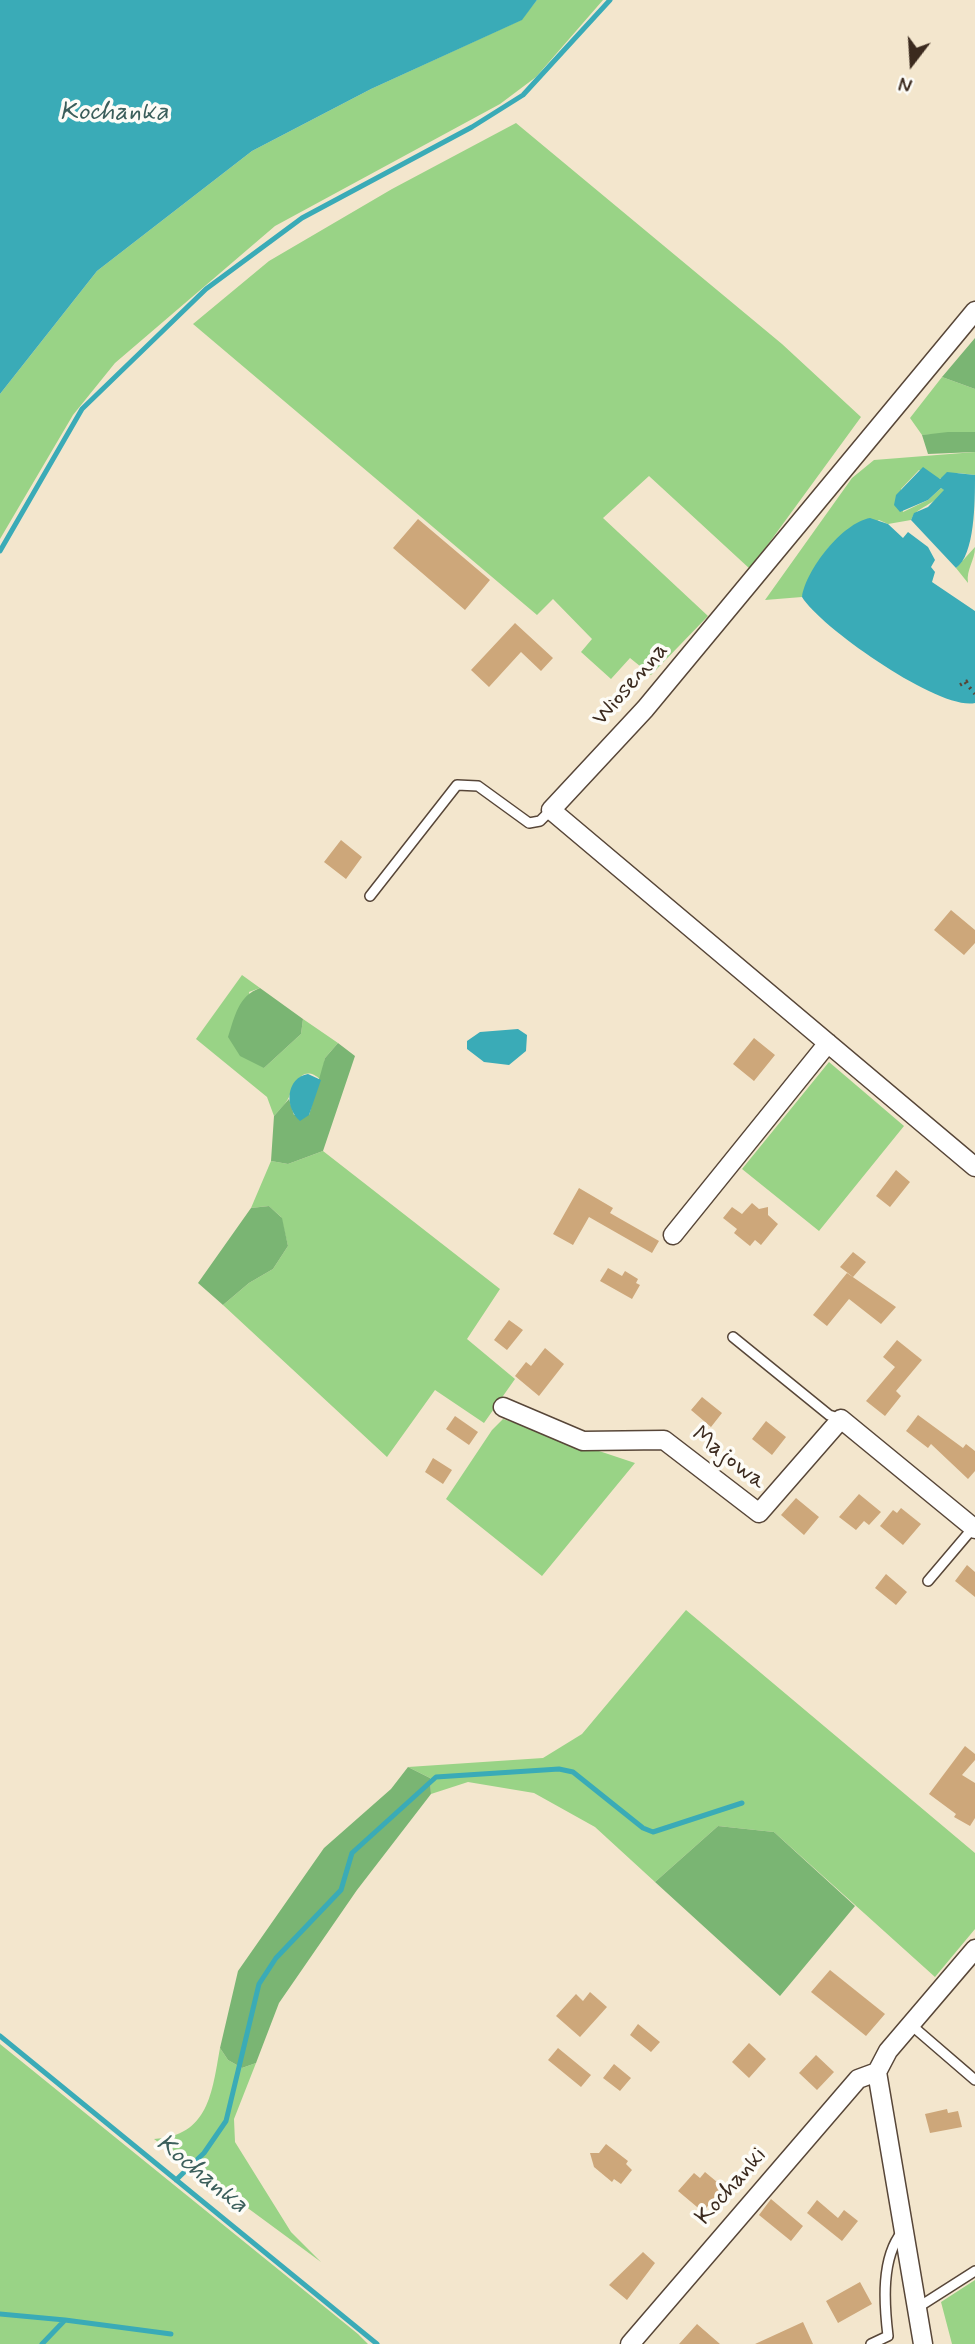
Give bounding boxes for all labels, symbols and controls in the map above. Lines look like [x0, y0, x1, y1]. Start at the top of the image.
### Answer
north arrow [877, 28, 947, 98]
text: N [896, 70, 915, 97]
water label: Kochanka [60, 98, 168, 130]
street label: Wiosenna [587, 637, 675, 733]
street label: Majowa [685, 1421, 771, 1497]
water label: Kochanka [149, 2129, 253, 2221]
street label: Kochanki [690, 2142, 774, 2232]

